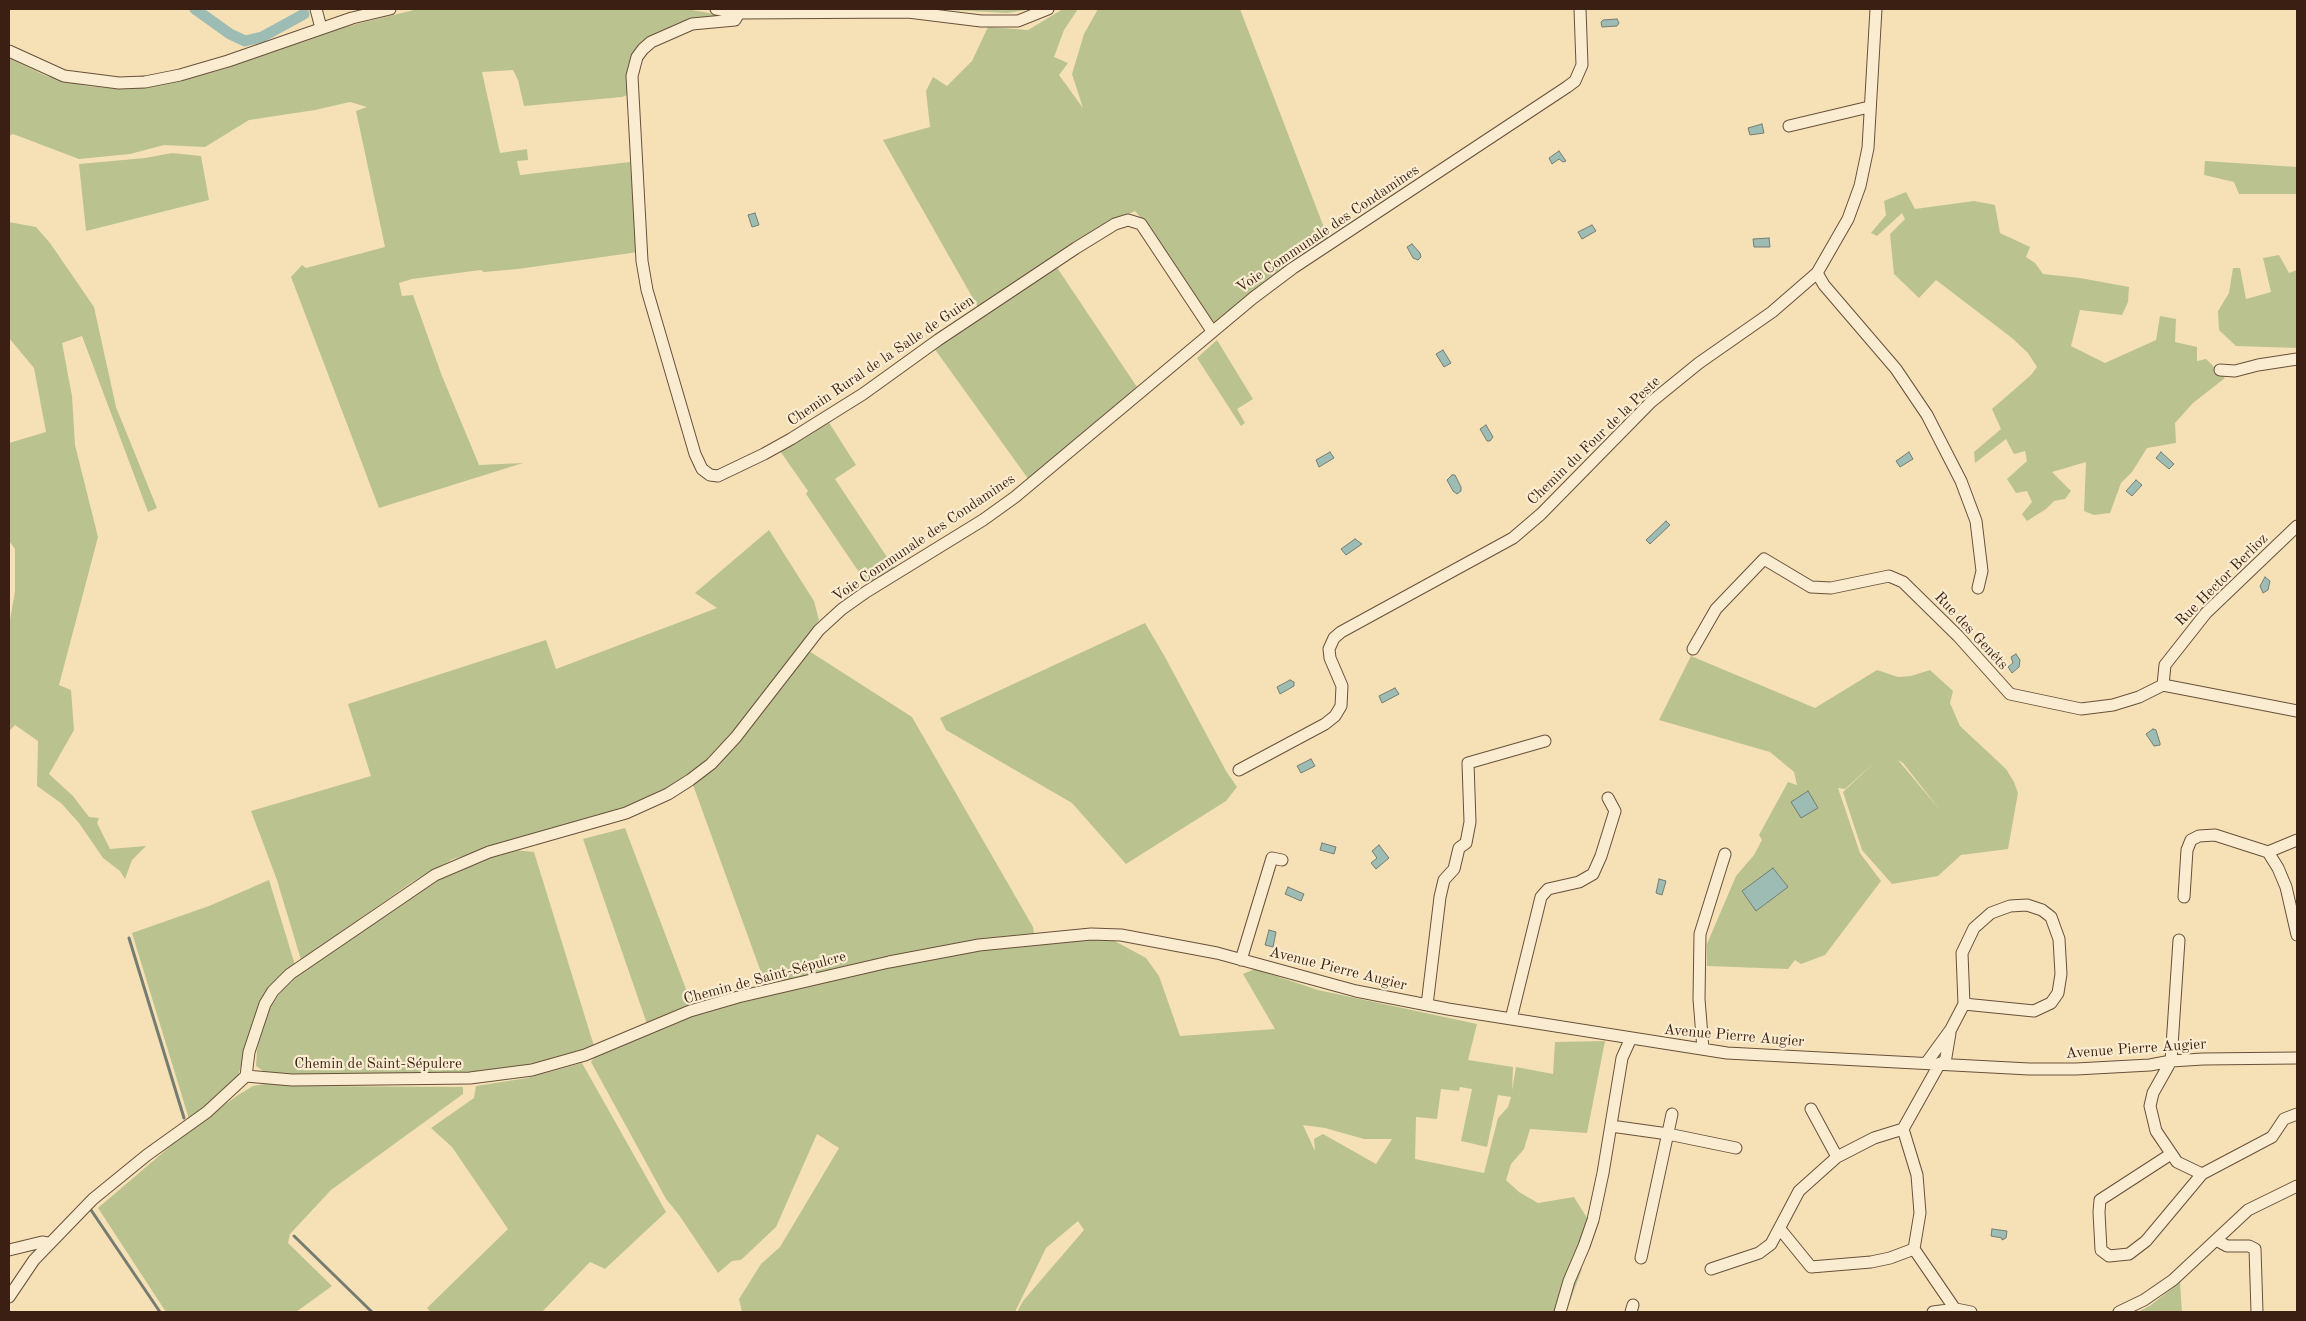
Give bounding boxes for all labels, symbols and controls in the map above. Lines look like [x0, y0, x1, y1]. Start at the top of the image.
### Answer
street label: Voie Communale des Condamines [1233, 161, 1423, 297]
street label: Chemin Rural de la Salle de Guien [784, 292, 978, 430]
street label: Chemin du Four de la Peste [1524, 373, 1664, 509]
street label: Voie Communale des Condamines [829, 470, 1019, 606]
street label: Rue Hector Berlioz [2172, 530, 2272, 630]
street label: Rue des Genêts [1930, 588, 2012, 674]
street label: Avenue Pierre Augier [1267, 943, 1409, 995]
street label: Chemin de Saint-Sépulcre [682, 948, 848, 1008]
street label: Avenue Pierre Augier [1663, 1021, 1805, 1051]
street label: Avenue Pierre Augier [2065, 1035, 2207, 1063]
street label: Chemin de Saint-Sépulcre [294, 1055, 462, 1073]

